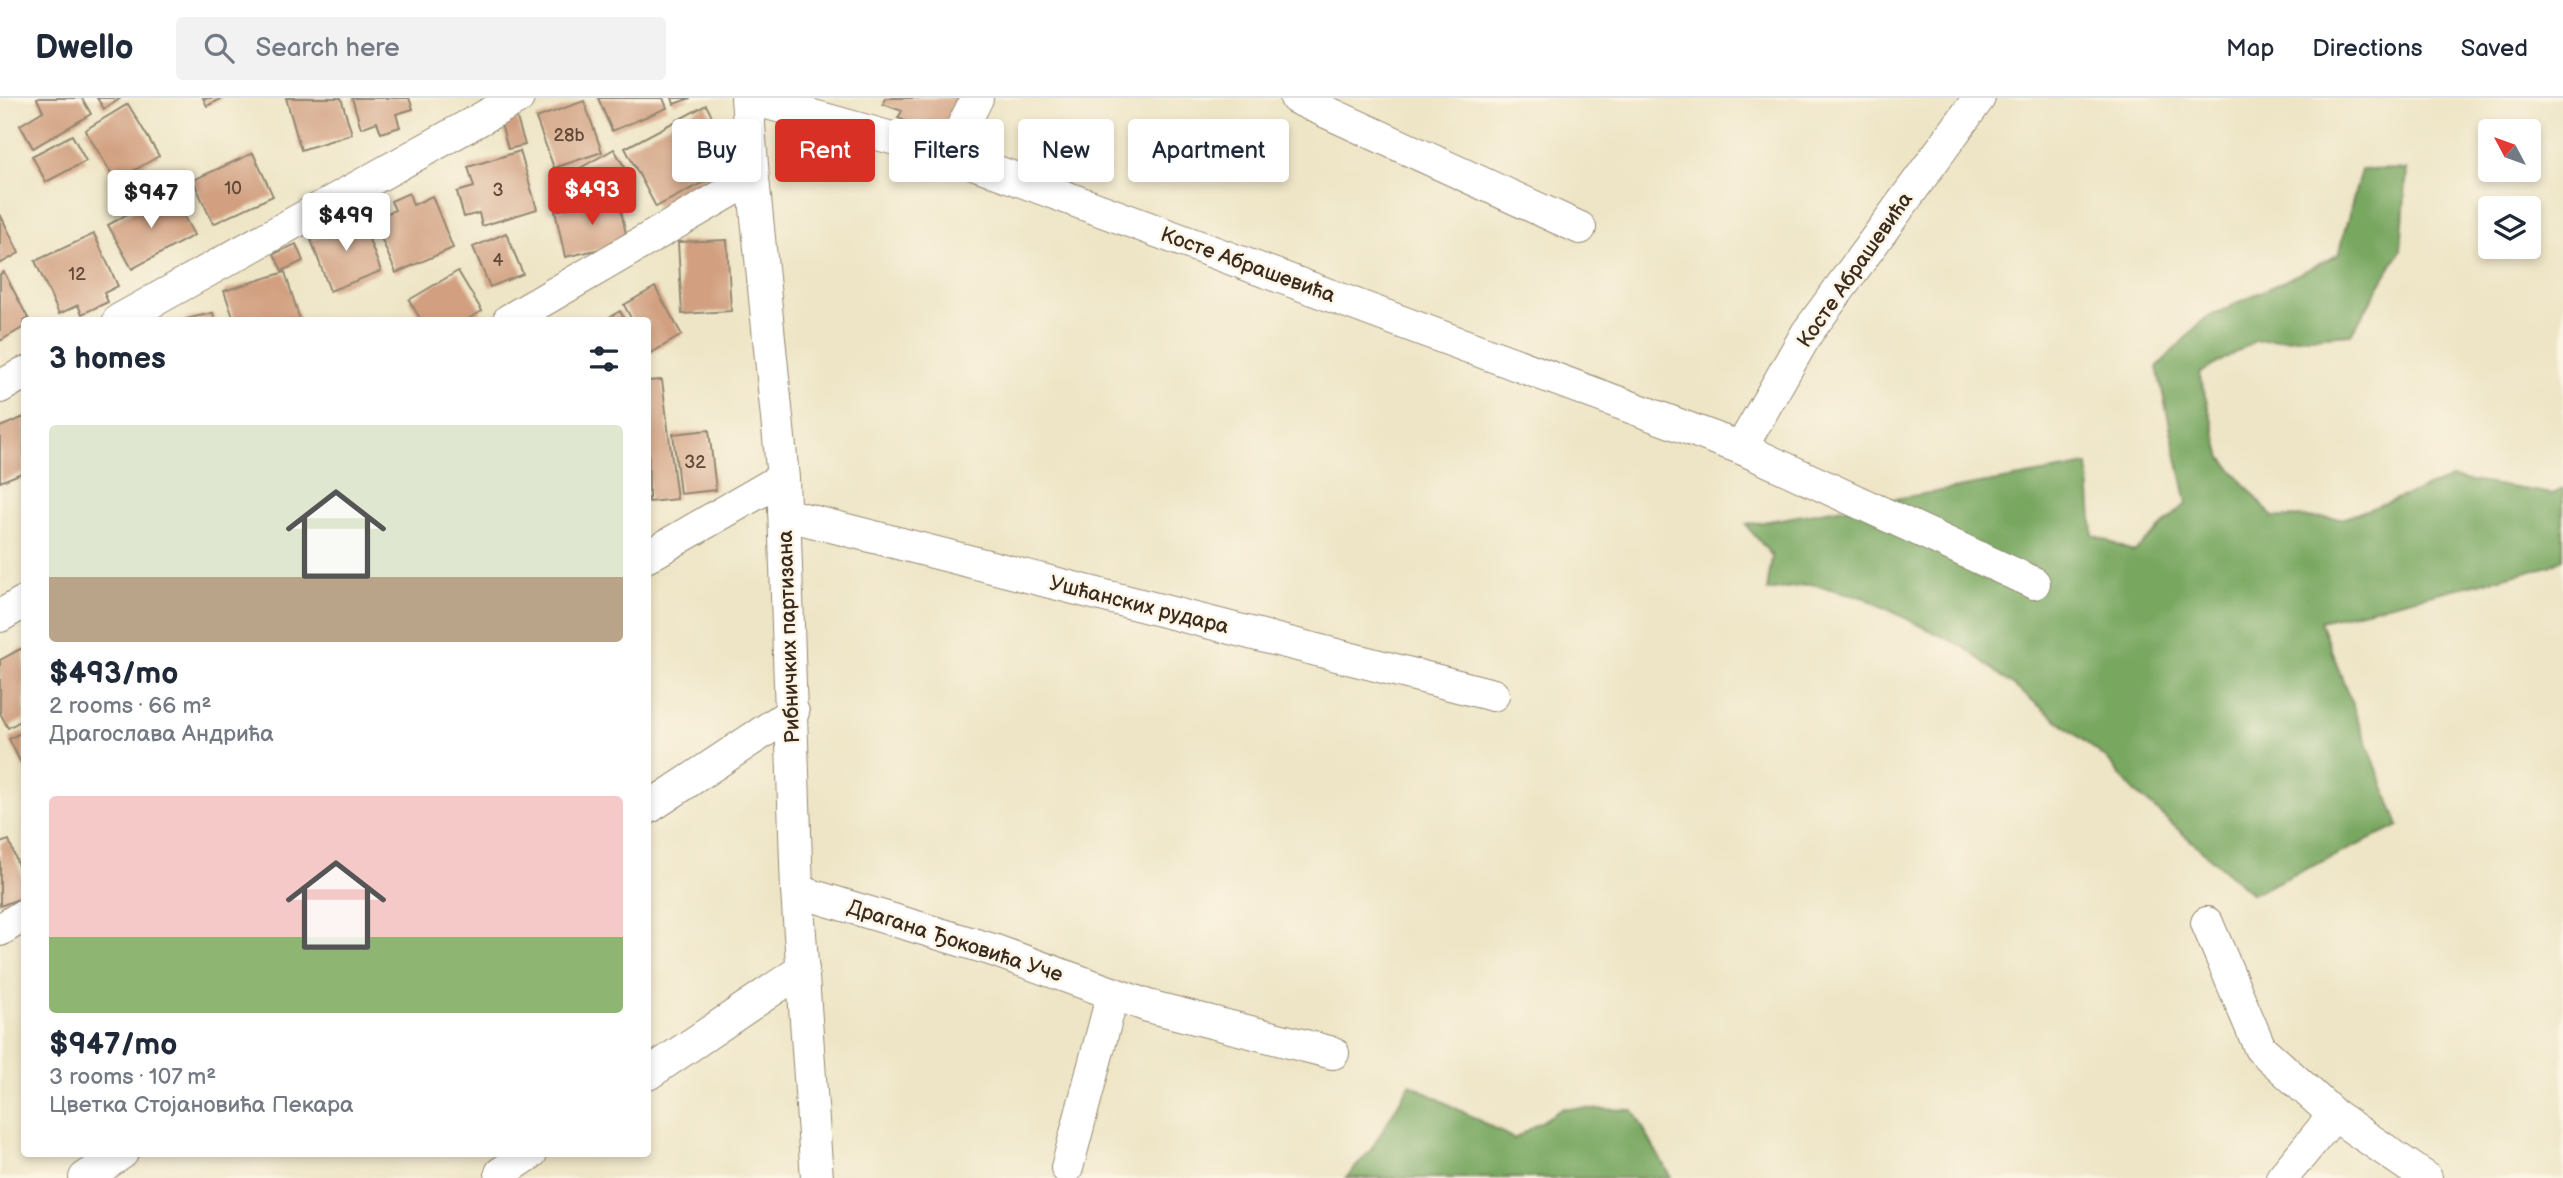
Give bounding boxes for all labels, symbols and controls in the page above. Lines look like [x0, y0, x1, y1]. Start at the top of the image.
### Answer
search box [176, 17, 666, 80]
text: Dwello [35, 28, 134, 68]
icon: search [200, 29, 238, 67]
text: Search here [256, 33, 400, 64]
text: Map [2226, 34, 2274, 63]
text: Directions [2312, 34, 2423, 63]
text: Saved [2461, 34, 2528, 63]
chip: Buy [672, 119, 761, 182]
chip: Rent [775, 119, 875, 182]
chip: Filters [889, 119, 1004, 182]
chip: New [1018, 119, 1114, 182]
chip: Apartment [1128, 119, 1289, 182]
north arrow [2478, 119, 2541, 182]
map controls [2478, 119, 2541, 259]
house number: 28b [553, 125, 585, 146]
pin: $493 [551, 167, 633, 227]
pin: $947 [110, 170, 192, 230]
text: $493 [564, 176, 620, 204]
house number: 10 [224, 178, 242, 199]
text: $947 [124, 179, 178, 207]
house number: 3 [492, 180, 504, 201]
street label: Косте Абрашевића [1792, 187, 1918, 352]
pin: $499 [305, 194, 387, 253]
button: layers [2478, 196, 2541, 259]
text: $499 [318, 202, 374, 230]
street label: Косте Абрашевића [1157, 222, 1339, 308]
house number: 4 [493, 250, 504, 271]
house number: 12 [68, 264, 86, 285]
icon: filters [585, 340, 623, 378]
text: 3 homes [49, 341, 166, 377]
house number: 32 [684, 452, 706, 473]
icon: home [273, 471, 399, 597]
street label: Рибничких партизана [773, 529, 805, 744]
street label: Ушћанских рудара [1047, 571, 1232, 640]
text: $493/mo [49, 656, 178, 692]
text: 2 rooms · 66 m² [49, 692, 211, 720]
text: Драгослава Андрића [49, 720, 274, 748]
icon: home [273, 842, 399, 968]
street label: Драгана Ђоковића Уче [844, 894, 1066, 988]
text: $947/mo [49, 1027, 177, 1063]
text: 3 rooms · 107 m² [49, 1063, 216, 1091]
text: Цветка Стојановића Пекара [49, 1091, 354, 1119]

